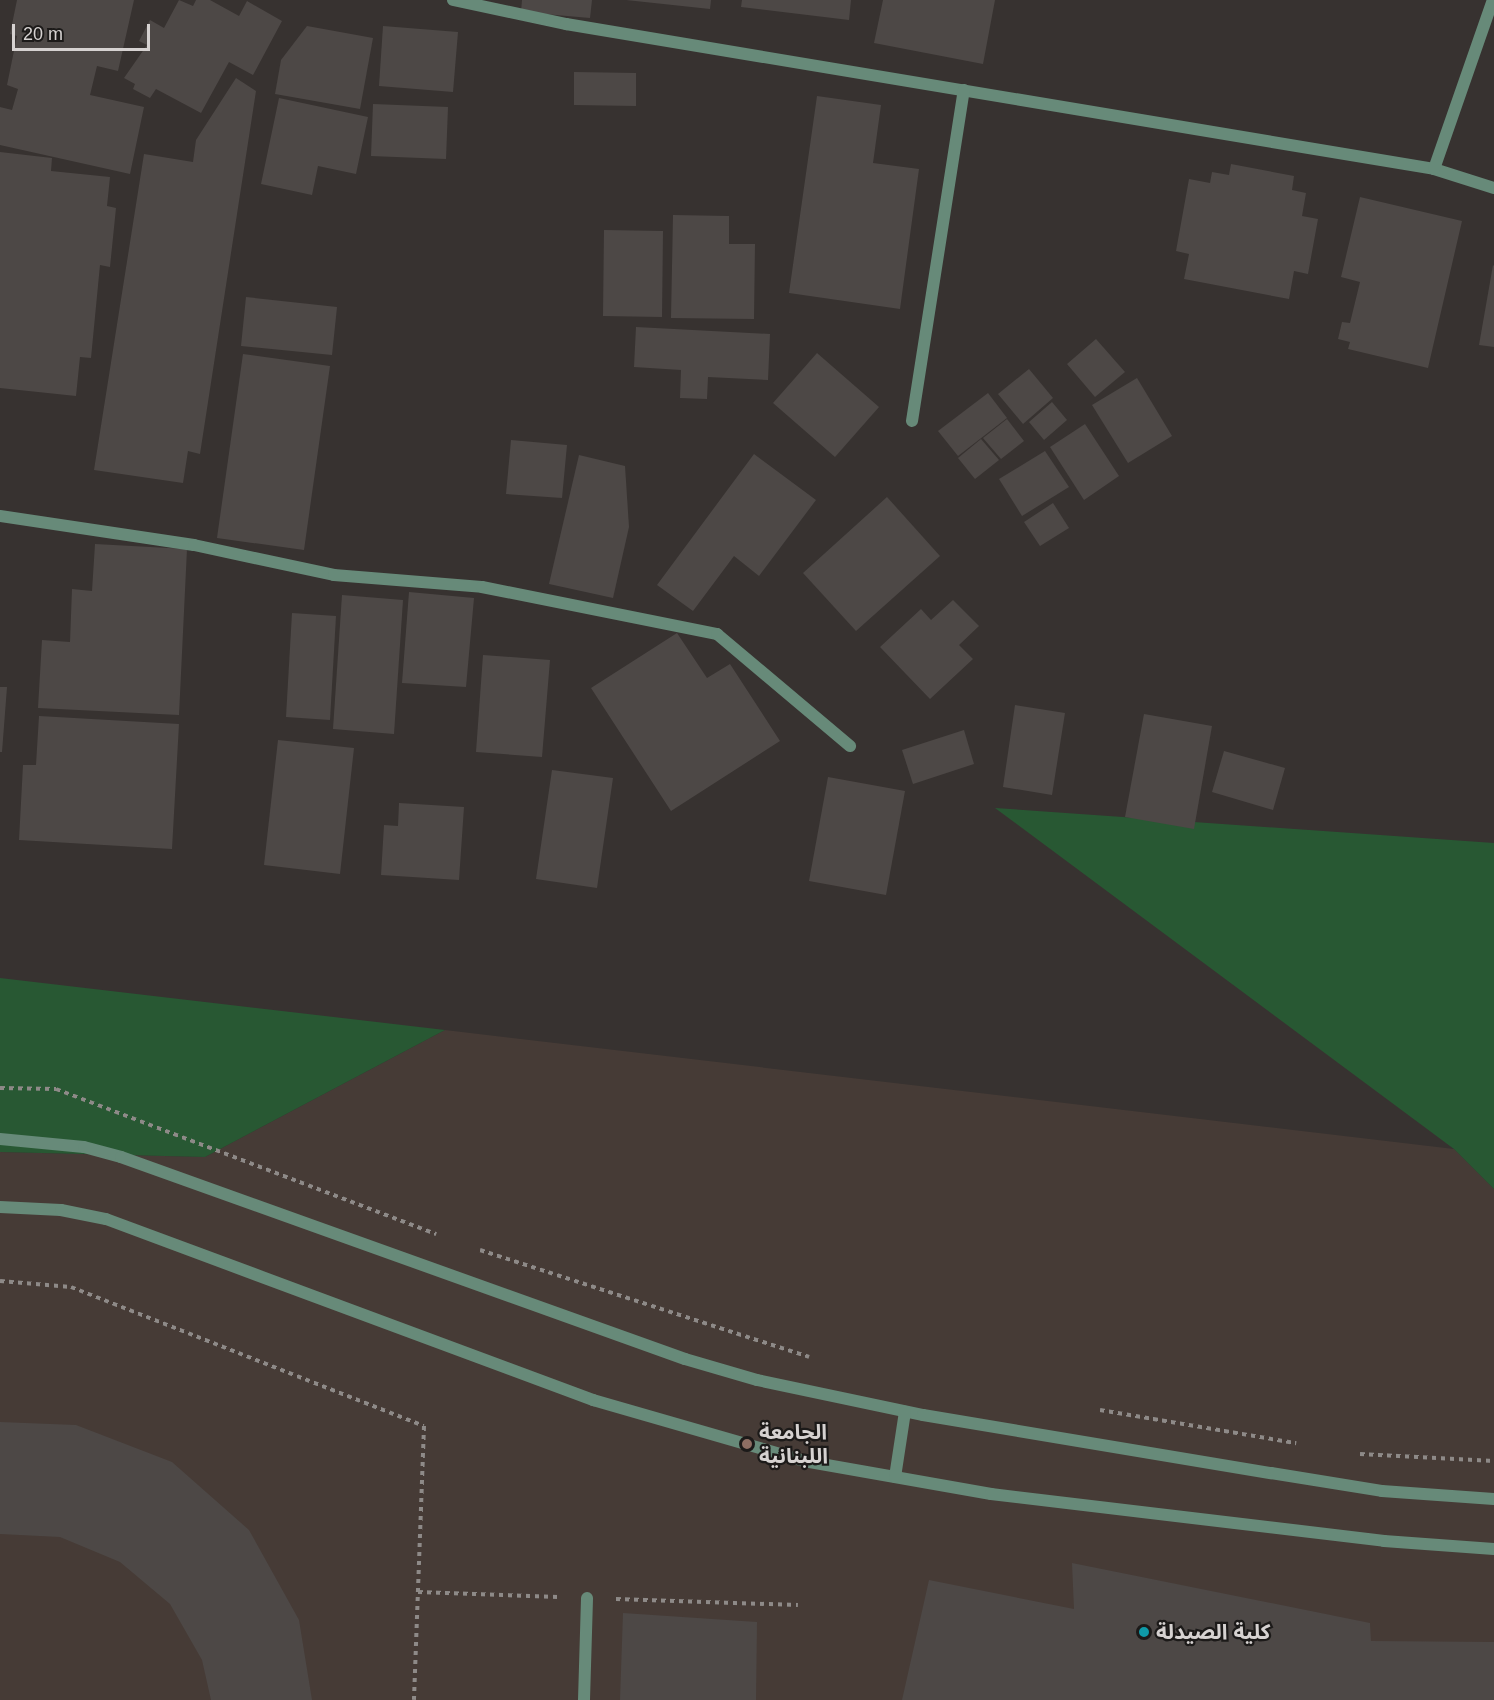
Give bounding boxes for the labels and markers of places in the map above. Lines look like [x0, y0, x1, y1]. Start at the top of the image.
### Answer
place label: الجامعة اللبنانية [759, 1419, 828, 1469]
marker: الجامعة اللبنانية [740, 1437, 754, 1451]
place label: كلية الصيدلة [1156, 1619, 1270, 1645]
marker: كلية الصيدلة [1137, 1625, 1151, 1639]

